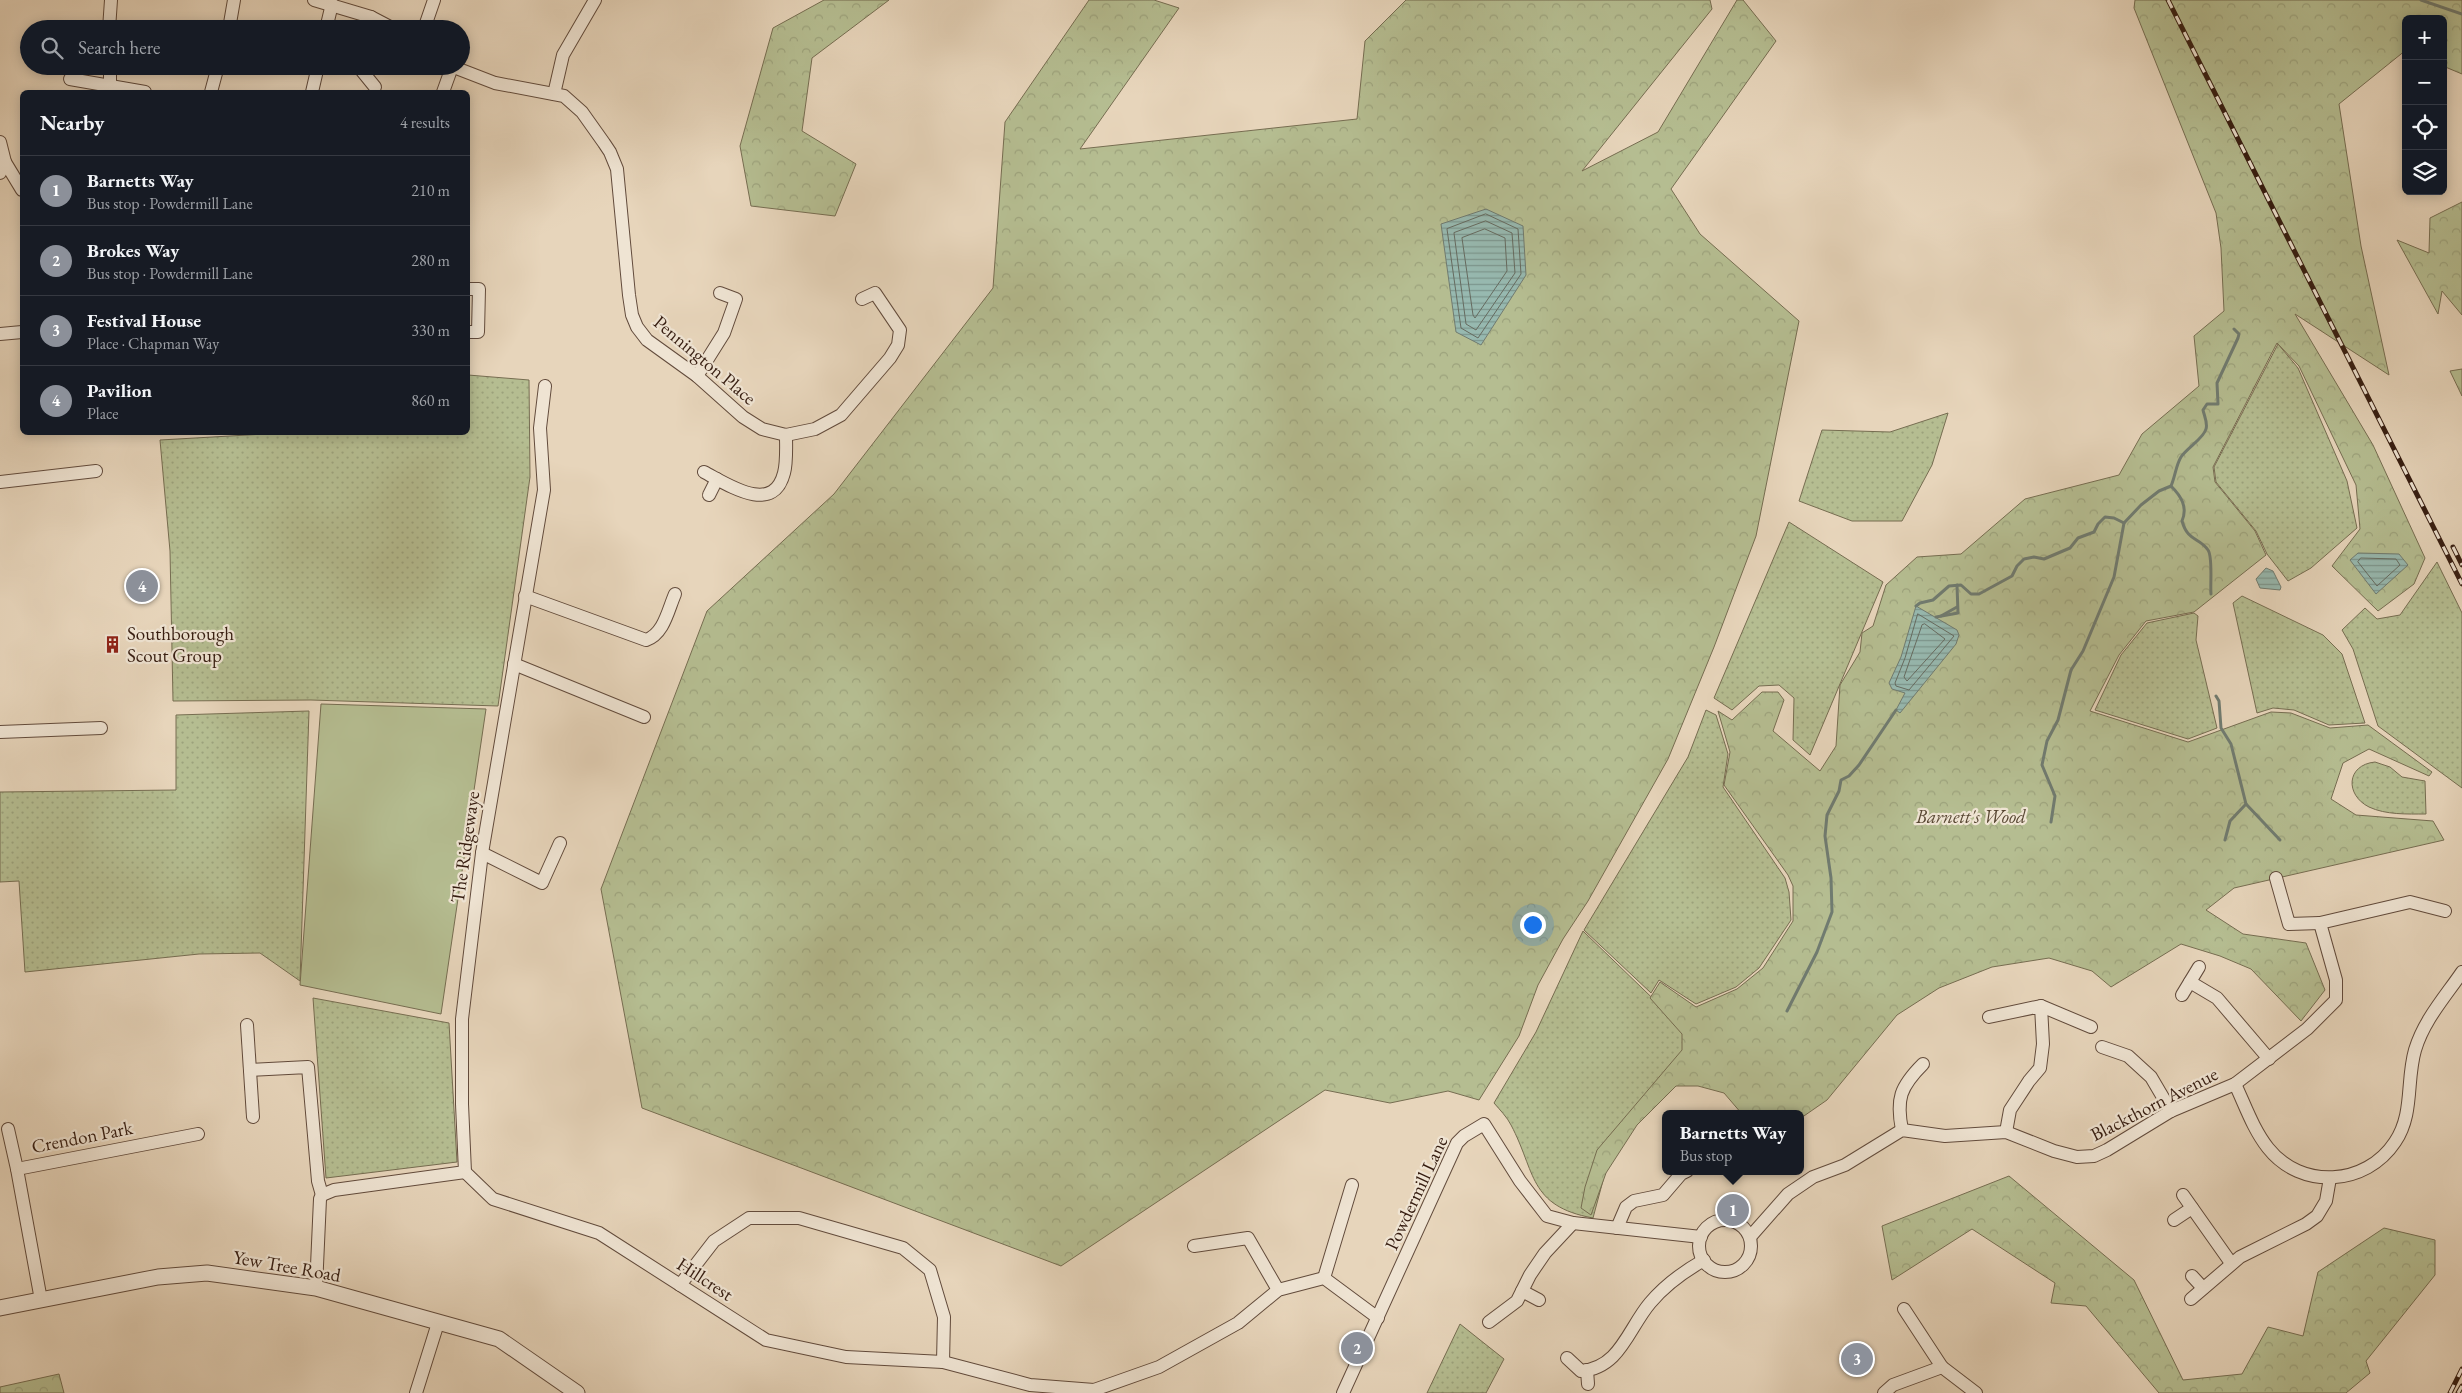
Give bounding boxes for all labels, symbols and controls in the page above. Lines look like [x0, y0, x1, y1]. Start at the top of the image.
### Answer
map controls [2402, 15, 2447, 195]
button: + [2402, 15, 2447, 60]
search box [20, 20, 470, 75]
icon: search [38, 34, 66, 62]
text: Search here [78, 35, 160, 60]
button: − [2402, 60, 2447, 105]
button: locate [2402, 105, 2447, 150]
text: Nearby [40, 109, 104, 136]
text: 4 results [400, 112, 450, 133]
button: layers [2402, 150, 2447, 195]
text: Barnetts Way [87, 168, 194, 193]
text: 1 [52, 180, 60, 201]
text: 210 m [411, 180, 450, 201]
text: Bus stop · Powdermill Lane [87, 193, 253, 214]
text: Brokes Way [87, 238, 179, 263]
text: 2 [52, 250, 60, 271]
text: 280 m [411, 250, 450, 271]
text: Bus stop · Powdermill Lane [87, 263, 253, 284]
text: Festival House [87, 308, 201, 333]
street label: Pennington Place [648, 310, 762, 410]
text: 3 [52, 320, 60, 341]
text: 330 m [411, 320, 450, 341]
text: Place · Chapman Way [87, 333, 219, 354]
text: Pavilion [87, 378, 152, 403]
text: 4 [52, 390, 60, 411]
text: 860 m [411, 390, 450, 411]
text: Place [87, 403, 119, 424]
pin: 4 [126, 567, 158, 605]
place label: Southborough Scout Group [127, 621, 234, 668]
building icon: Southborough Scout Group [103, 634, 123, 654]
street label: The Ridgewaye [445, 790, 485, 904]
park label: Barnett's Wood [1915, 804, 2026, 829]
your location [1520, 912, 1546, 938]
street label: Blackthorn Avenue [2086, 1061, 2222, 1147]
popup [1662, 1110, 1804, 1175]
street label: Crendon Park [29, 1115, 136, 1159]
text: Barnetts Way [1680, 1120, 1786, 1145]
street label: Powdermill Lane [1379, 1132, 1453, 1254]
text: Bus stop [1680, 1145, 1732, 1166]
pin: 1 [1717, 1191, 1749, 1229]
street label: Yew Tree Road [231, 1244, 343, 1288]
street label: Hillcrest [672, 1252, 738, 1307]
pin: 2 [1341, 1329, 1373, 1367]
pin: 3 [1841, 1340, 1873, 1378]

